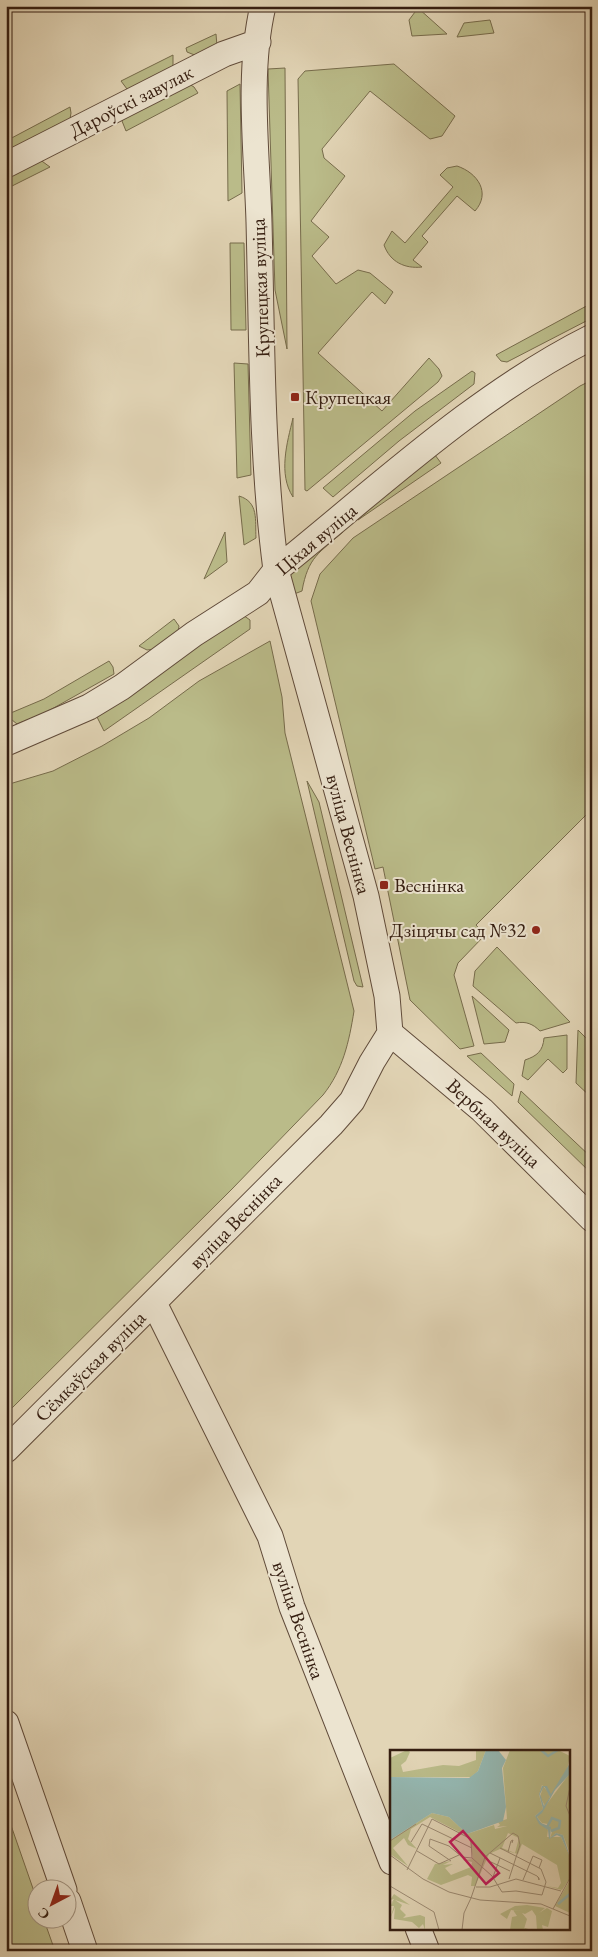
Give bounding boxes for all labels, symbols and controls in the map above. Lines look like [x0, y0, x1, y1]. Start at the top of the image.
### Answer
street label: Дароўскі завулак [65, 58, 198, 143]
street label: Крупецкая вуліца [245, 218, 275, 358]
place label: Крупецкая [305, 384, 391, 410]
marker: Крупецкая [289, 391, 301, 403]
street label: Ціхая вуліца [270, 497, 362, 581]
street label: вуліца Веснінка [320, 771, 378, 897]
place label: Веснінка [394, 872, 464, 898]
marker: Веснінка [378, 879, 390, 891]
place label: Дзіцячы сад №32 [390, 917, 526, 943]
marker: Дзіцячы сад №32 [530, 924, 542, 936]
street label: Вербная вуліца [441, 1073, 547, 1173]
street label: вуліца Веснінка [183, 1168, 287, 1274]
street label: Сёмкаўская вуліца [29, 1305, 151, 1427]
street label: вуліца Веснінка [267, 1557, 331, 1683]
inset map [390, 1750, 570, 1930]
north arrow [28, 1880, 78, 1930]
text: С [34, 1904, 53, 1924]

